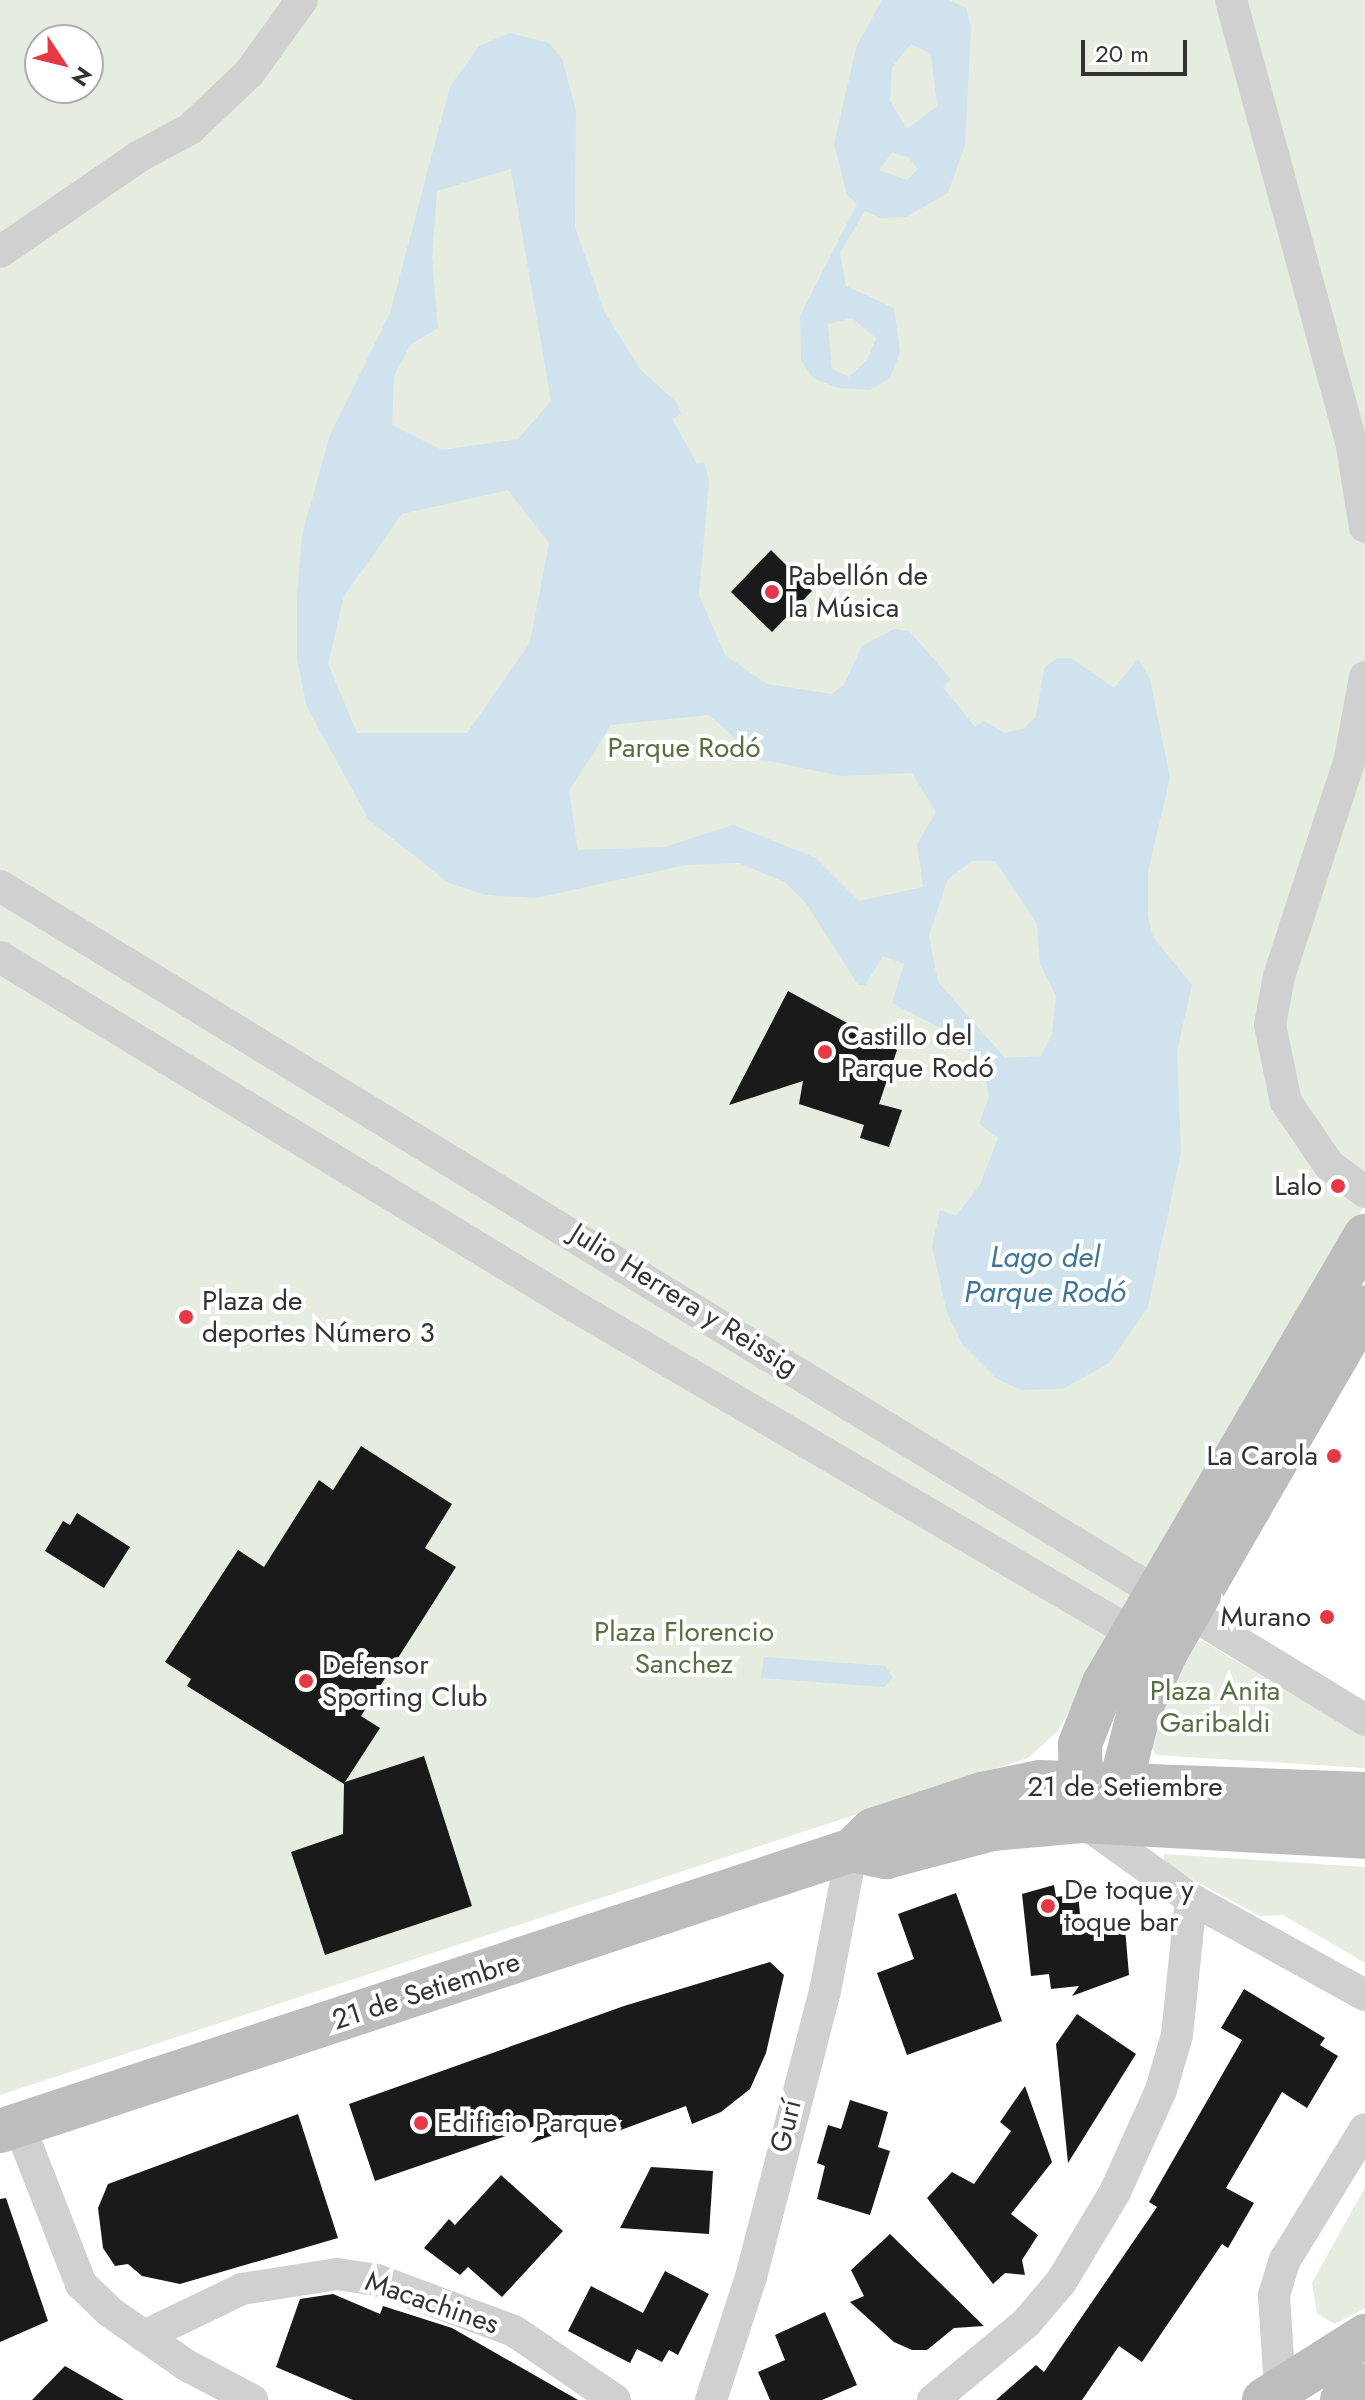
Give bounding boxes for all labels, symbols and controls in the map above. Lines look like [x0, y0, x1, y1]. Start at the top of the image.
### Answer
north arrow [24, 24, 104, 104]
scale bar [1085, 24, 1191, 74]
text: 20 m [1095, 36, 1149, 71]
text: N [64, 60, 100, 93]
place label: Pabellón de la Música [788, 559, 928, 625]
marker: Pabellón de la Música [763, 583, 781, 601]
park label: Parque Rodó [608, 731, 760, 765]
place label: Castillo del Parque Rodó [841, 1019, 994, 1085]
marker: Castillo del Parque Rodó [816, 1043, 834, 1061]
place label: Lalo [1274, 1169, 1322, 1203]
marker: Lalo [1329, 1177, 1347, 1195]
street label: Julio Herrera y Reissig [564, 1216, 804, 1384]
water label: Lago del Parque Rodó [964, 1239, 1126, 1310]
place label: Plaza de deportes Número 3 [202, 1284, 435, 1350]
marker: Plaza de deportes Número 3 [177, 1308, 195, 1326]
place label: La Carola [1207, 1439, 1318, 1473]
marker: La Carola [1325, 1447, 1343, 1465]
place label: Murano [1221, 1600, 1311, 1634]
marker: Murano [1318, 1608, 1336, 1626]
park label: Plaza Florencio Sanchez [594, 1615, 774, 1681]
place label: Defensor Sporting Club [322, 1648, 488, 1714]
marker: Defensor Sporting Club [297, 1672, 315, 1690]
park label: Plaza Anita Garibaldi [1150, 1674, 1280, 1740]
street label: 21 de Setiembre [1027, 1770, 1223, 1804]
place label: De toque y toque bar [1064, 1873, 1194, 1939]
marker: De toque y toque bar [1039, 1897, 1057, 1915]
street label: 21 de Setiembre [328, 1945, 524, 2037]
street label: Gurí [763, 2096, 809, 2156]
place label: Edificio Parque [437, 2106, 618, 2140]
marker: Edificio Parque [412, 2114, 430, 2132]
street label: Macachines [361, 2265, 503, 2341]

